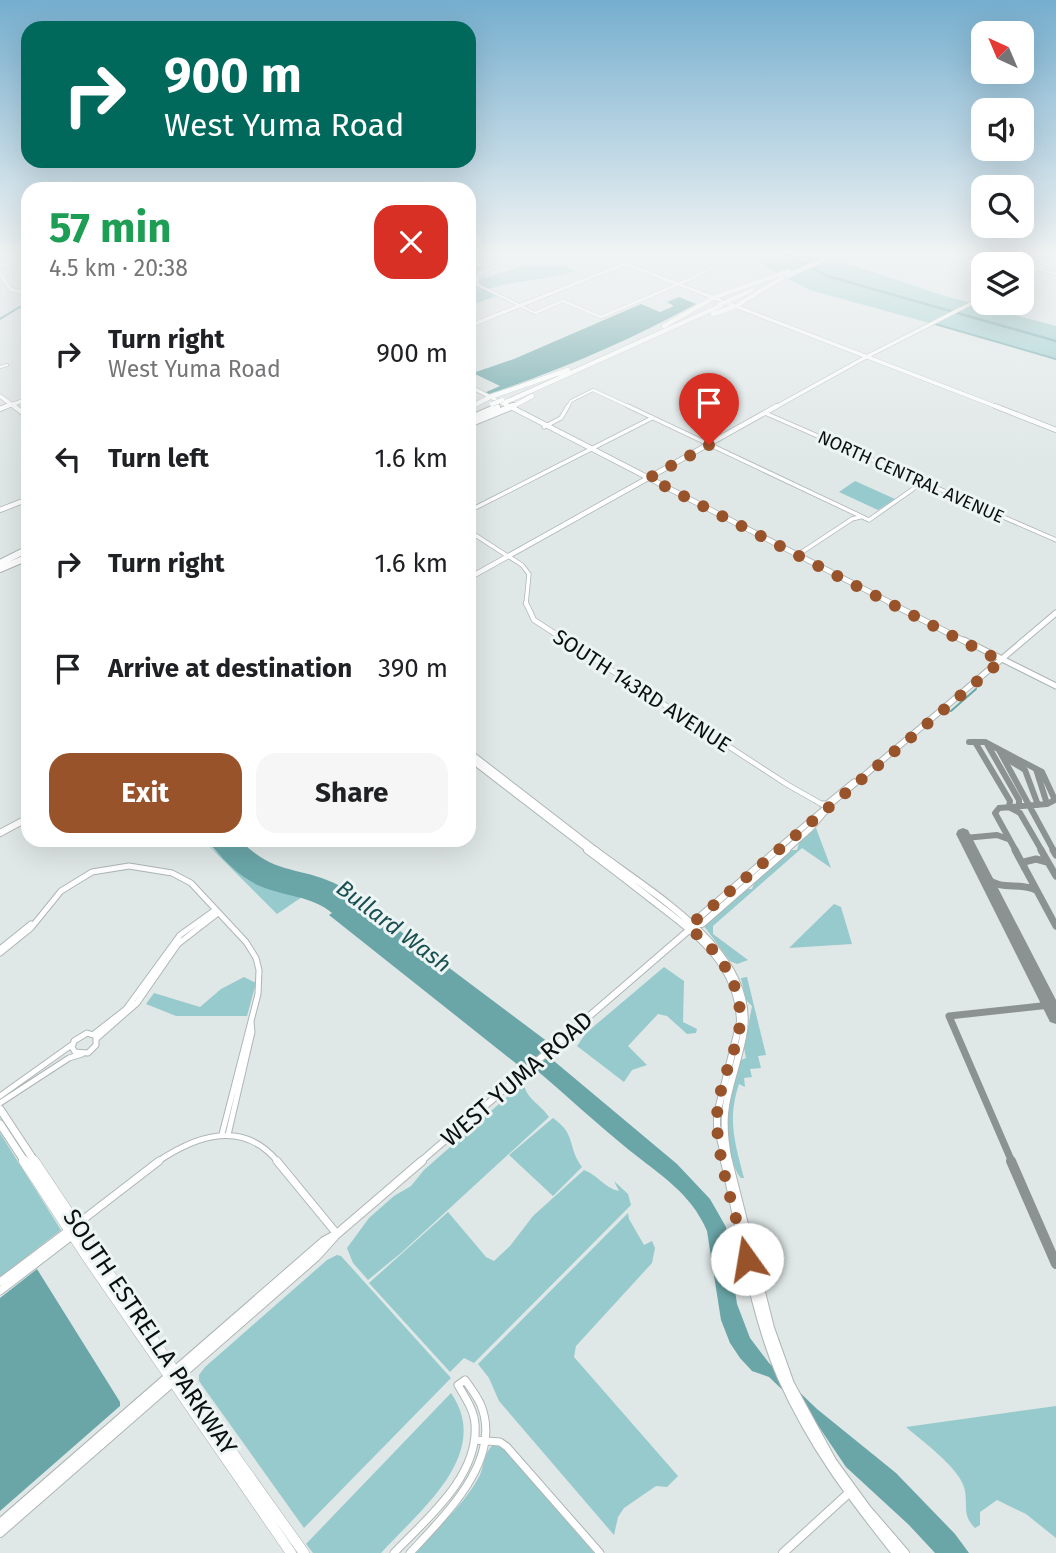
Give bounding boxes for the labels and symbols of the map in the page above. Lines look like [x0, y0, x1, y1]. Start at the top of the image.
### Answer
north arrow [971, 21, 1034, 84]
pin [679, 373, 739, 445]
street label: NORTH CENTRAL AVENUE [815, 426, 1007, 528]
street label: SOUTH 143RD AVENUE [548, 624, 736, 758]
water label: Bullard Wash [331, 874, 457, 978]
street label: WEST YUMA ROAD [436, 1006, 598, 1152]
street label: SOUTH ESTRELLA PARKWAY [57, 1204, 243, 1461]
position arrow [710, 1222, 784, 1296]

